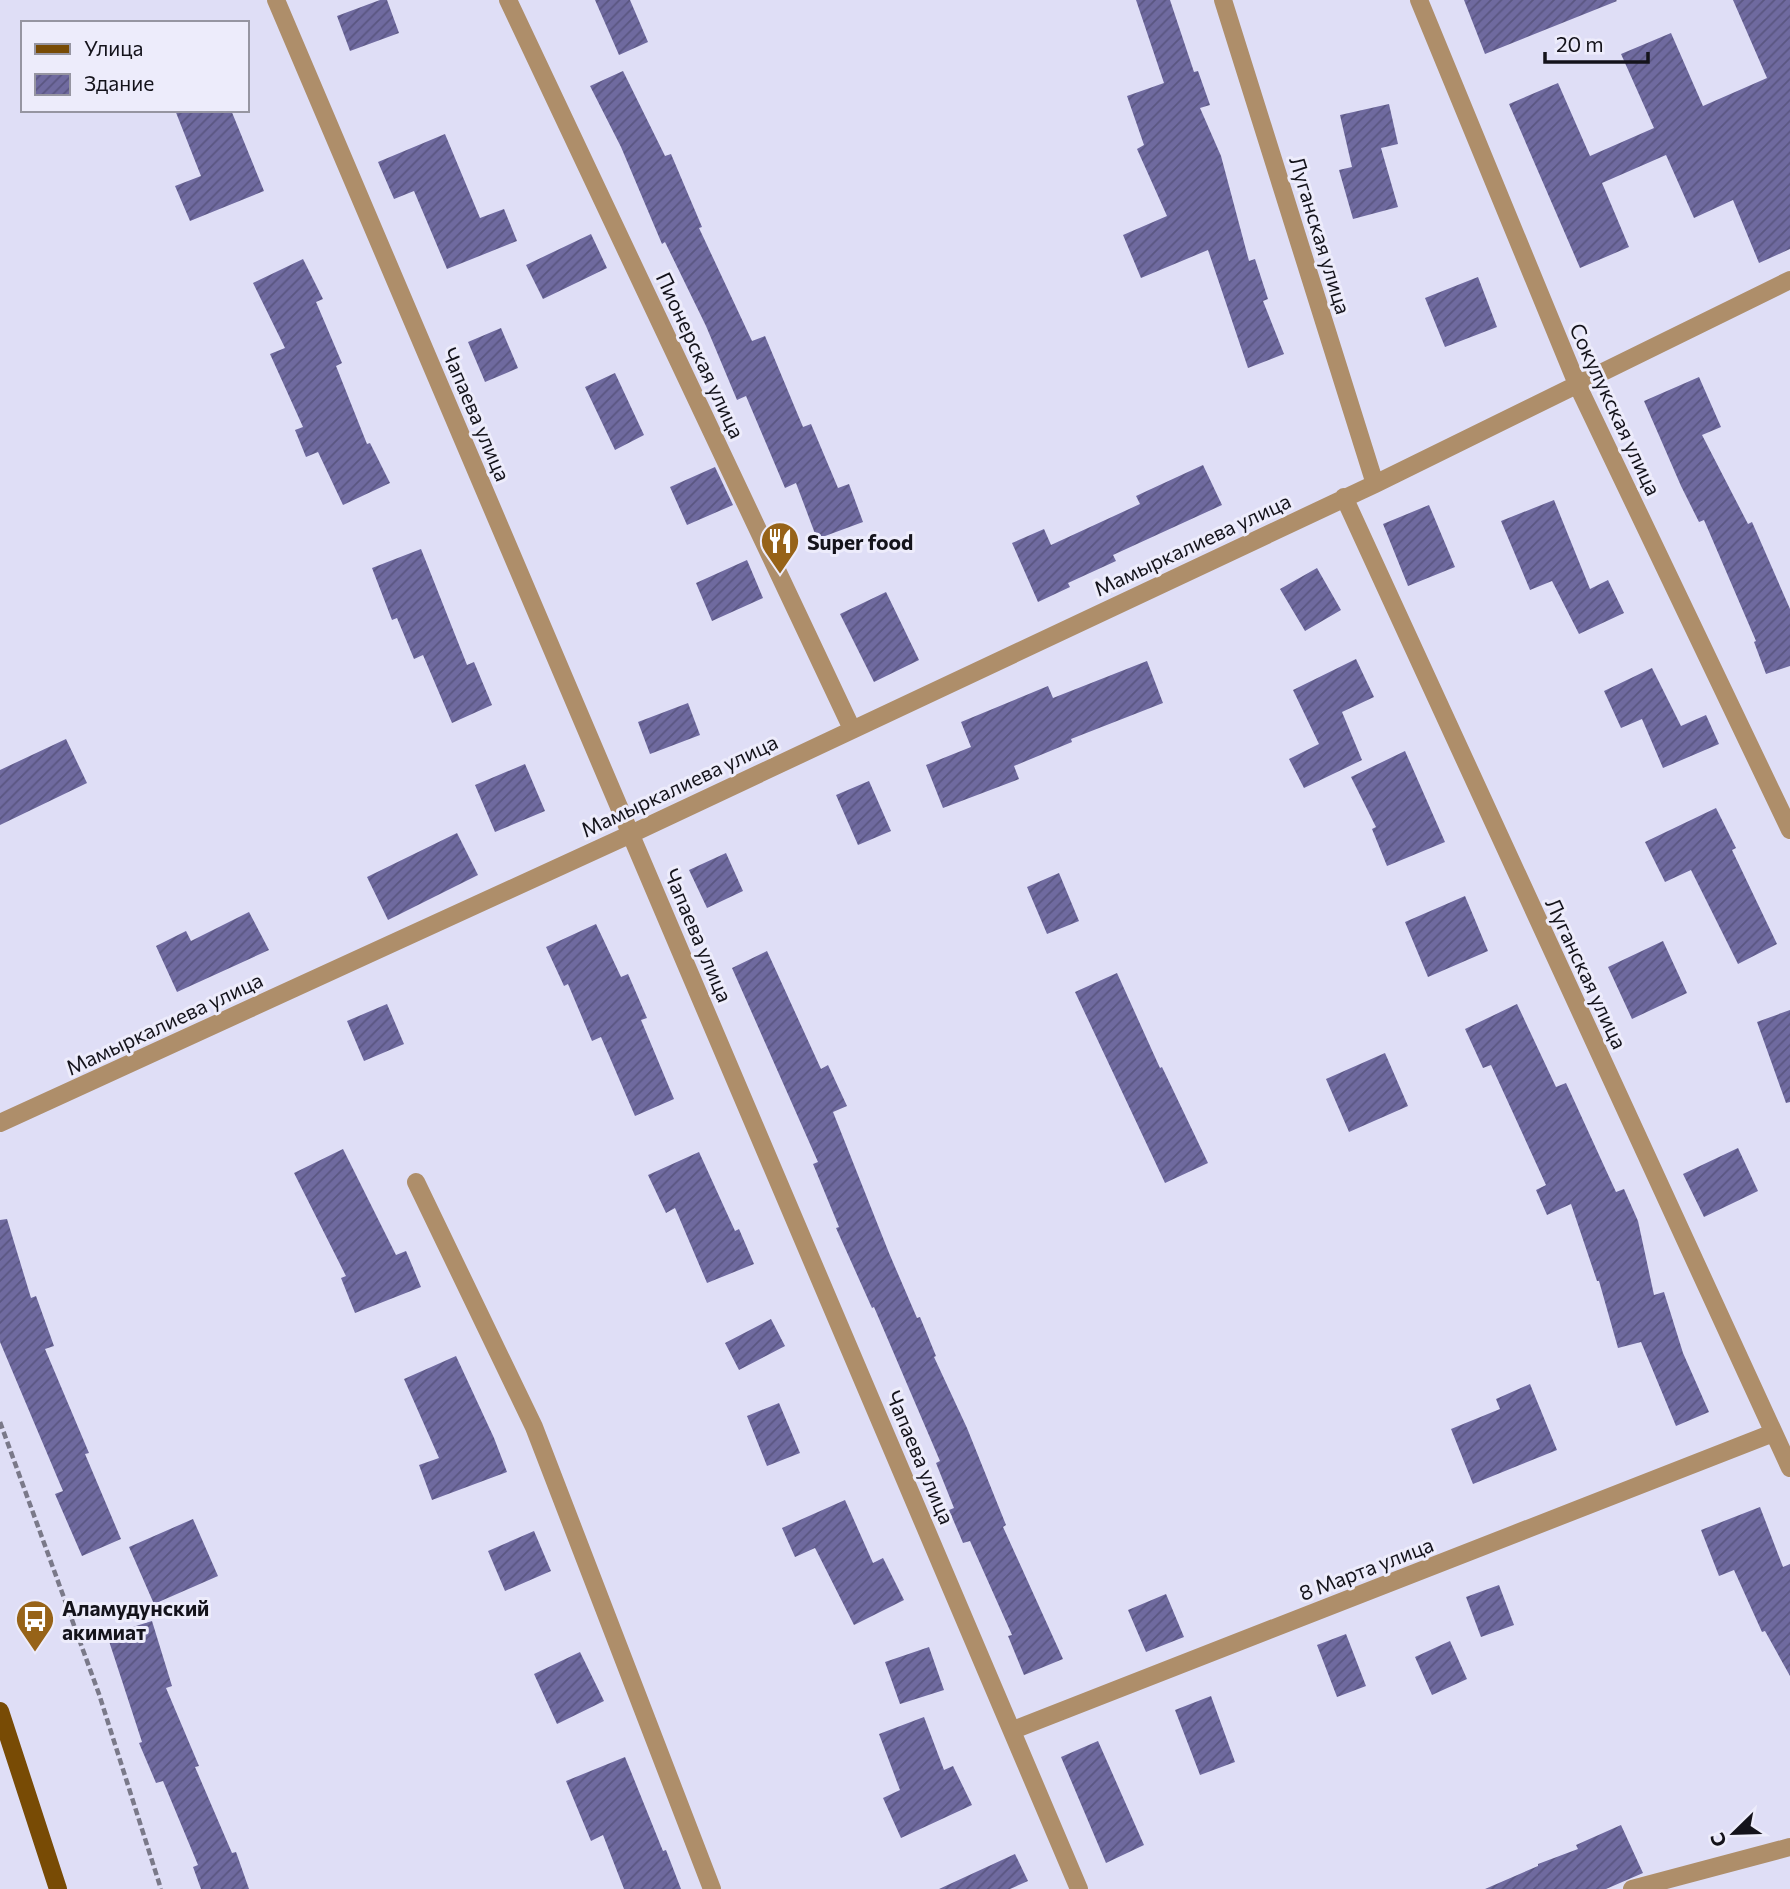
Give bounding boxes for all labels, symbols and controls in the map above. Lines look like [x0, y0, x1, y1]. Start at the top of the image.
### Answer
legend [21, 21, 248, 112]
scale bar [1545, 21, 1648, 65]
text: 20 m [1556, 31, 1604, 56]
text: Улица [84, 35, 143, 60]
text: Здание [84, 70, 154, 95]
street label: Луганская улица [1285, 153, 1357, 317]
street label: Пионерская улица [652, 268, 750, 442]
street label: Сокулукская улица [1565, 319, 1667, 499]
street label: Чапаева улица [438, 344, 516, 484]
street label: Мамыркалиева улица [1090, 487, 1294, 601]
restaurant icon: Super food [759, 520, 801, 575]
place label: Super food [807, 529, 913, 554]
street label: Мамыркалиева улица [577, 728, 781, 842]
street label: Чапаева улица [660, 865, 738, 1005]
street label: Луганская улица [1541, 894, 1633, 1052]
street label: Мамыркалиева улица [62, 966, 266, 1080]
street label: Чапаева улица [882, 1387, 960, 1527]
street label: 8 Марта улица [1295, 1531, 1437, 1605]
place label: Аламудунский акимиат [62, 1595, 209, 1644]
bus stop icon: Аламудунский акимиат [14, 1598, 56, 1653]
north arrow [1699, 1798, 1769, 1868]
text: С [1705, 1829, 1731, 1850]

